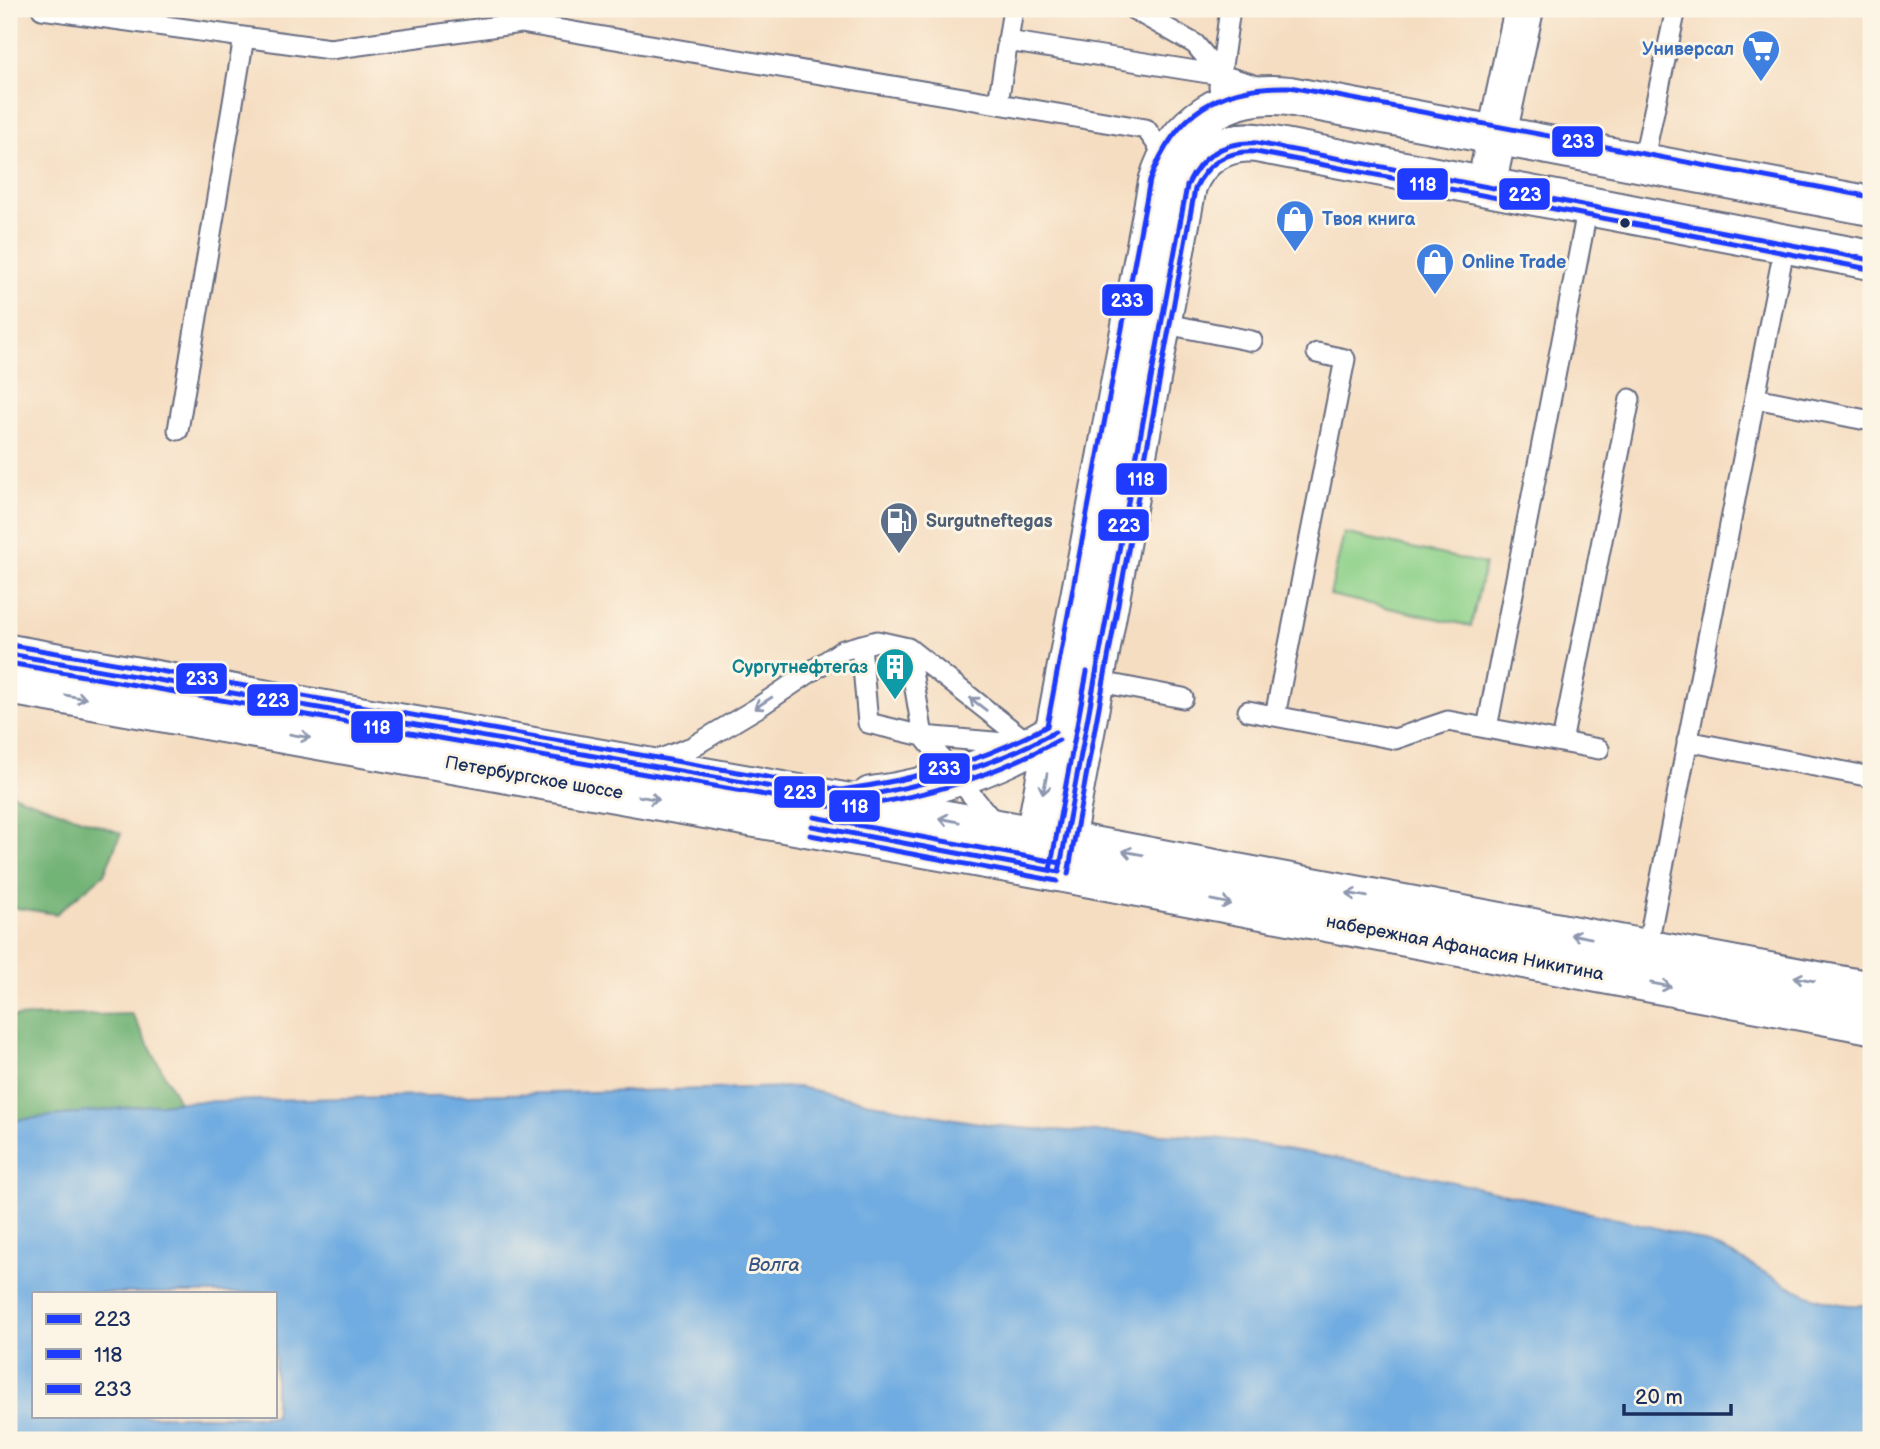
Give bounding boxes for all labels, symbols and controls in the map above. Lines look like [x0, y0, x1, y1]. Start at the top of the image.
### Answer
supermarket icon: Универсал [1740, 28, 1782, 83]
place label: Универсал [1642, 39, 1734, 60]
line badge: 233 [1551, 125, 1604, 158]
text: 233 [1561, 131, 1595, 154]
line badge: 118 [1396, 167, 1449, 201]
text: 118 [1409, 174, 1437, 197]
line badge: 223 [1498, 177, 1551, 211]
text: 223 [1508, 184, 1542, 207]
shop icon: Твоя книга [1274, 198, 1316, 253]
place label: Твоя книга [1322, 209, 1416, 230]
unlabelled marker [1618, 216, 1632, 230]
shop icon: Online Trade [1414, 241, 1456, 296]
place label: Online Trade [1462, 252, 1566, 273]
line badge: 233 [1101, 283, 1154, 317]
text: 233 [1110, 290, 1144, 313]
line badge: 118 [1115, 462, 1168, 496]
text: 118 [1127, 469, 1155, 492]
fuel station icon: Surgutneftegas [878, 500, 920, 555]
line badge: 223 [1097, 508, 1150, 542]
place label: Surgutneftegas [926, 511, 1053, 532]
text: 223 [1107, 515, 1141, 538]
building icon: Сургутнефтегаз [874, 646, 916, 701]
place label: Сургутнефтегаз [732, 657, 868, 678]
line badge: 233 [175, 662, 228, 695]
text: 233 [185, 668, 219, 691]
line badge: 223 [246, 683, 299, 717]
text: 223 [256, 690, 290, 713]
one-way arrow [64, 691, 87, 704]
one-way arrow [969, 696, 988, 711]
one-way arrow [754, 697, 774, 711]
line badge: 118 [350, 710, 404, 744]
text: 118 [363, 717, 391, 740]
one-way arrow [288, 730, 311, 744]
street label: Петербургское шоссе [443, 752, 625, 804]
line badge: 233 [918, 752, 971, 785]
text: 233 [927, 758, 961, 781]
one-way arrow [1038, 772, 1051, 795]
line badge: 223 [773, 775, 826, 809]
text: 223 [783, 782, 817, 805]
line badge: 118 [828, 789, 881, 823]
one-way arrow [637, 792, 660, 805]
text: 118 [841, 796, 869, 819]
one-way arrow [938, 812, 961, 826]
one-way arrow [1122, 846, 1145, 860]
one-way arrow [1346, 887, 1369, 901]
one-way arrow [1209, 896, 1232, 910]
street label: набережная Афанасия Никитина [1324, 911, 1606, 985]
one-way arrow [1570, 929, 1593, 943]
one-way arrow [1793, 972, 1816, 985]
one-way arrow [1649, 979, 1672, 992]
water label: Волга [748, 1254, 800, 1277]
legend [32, 1292, 276, 1418]
text: 223 [94, 1307, 131, 1332]
text: 118 [94, 1343, 123, 1368]
scale bar [1624, 1372, 1731, 1416]
text: 233 [94, 1377, 132, 1402]
text: 20 m [1635, 1385, 1683, 1410]

